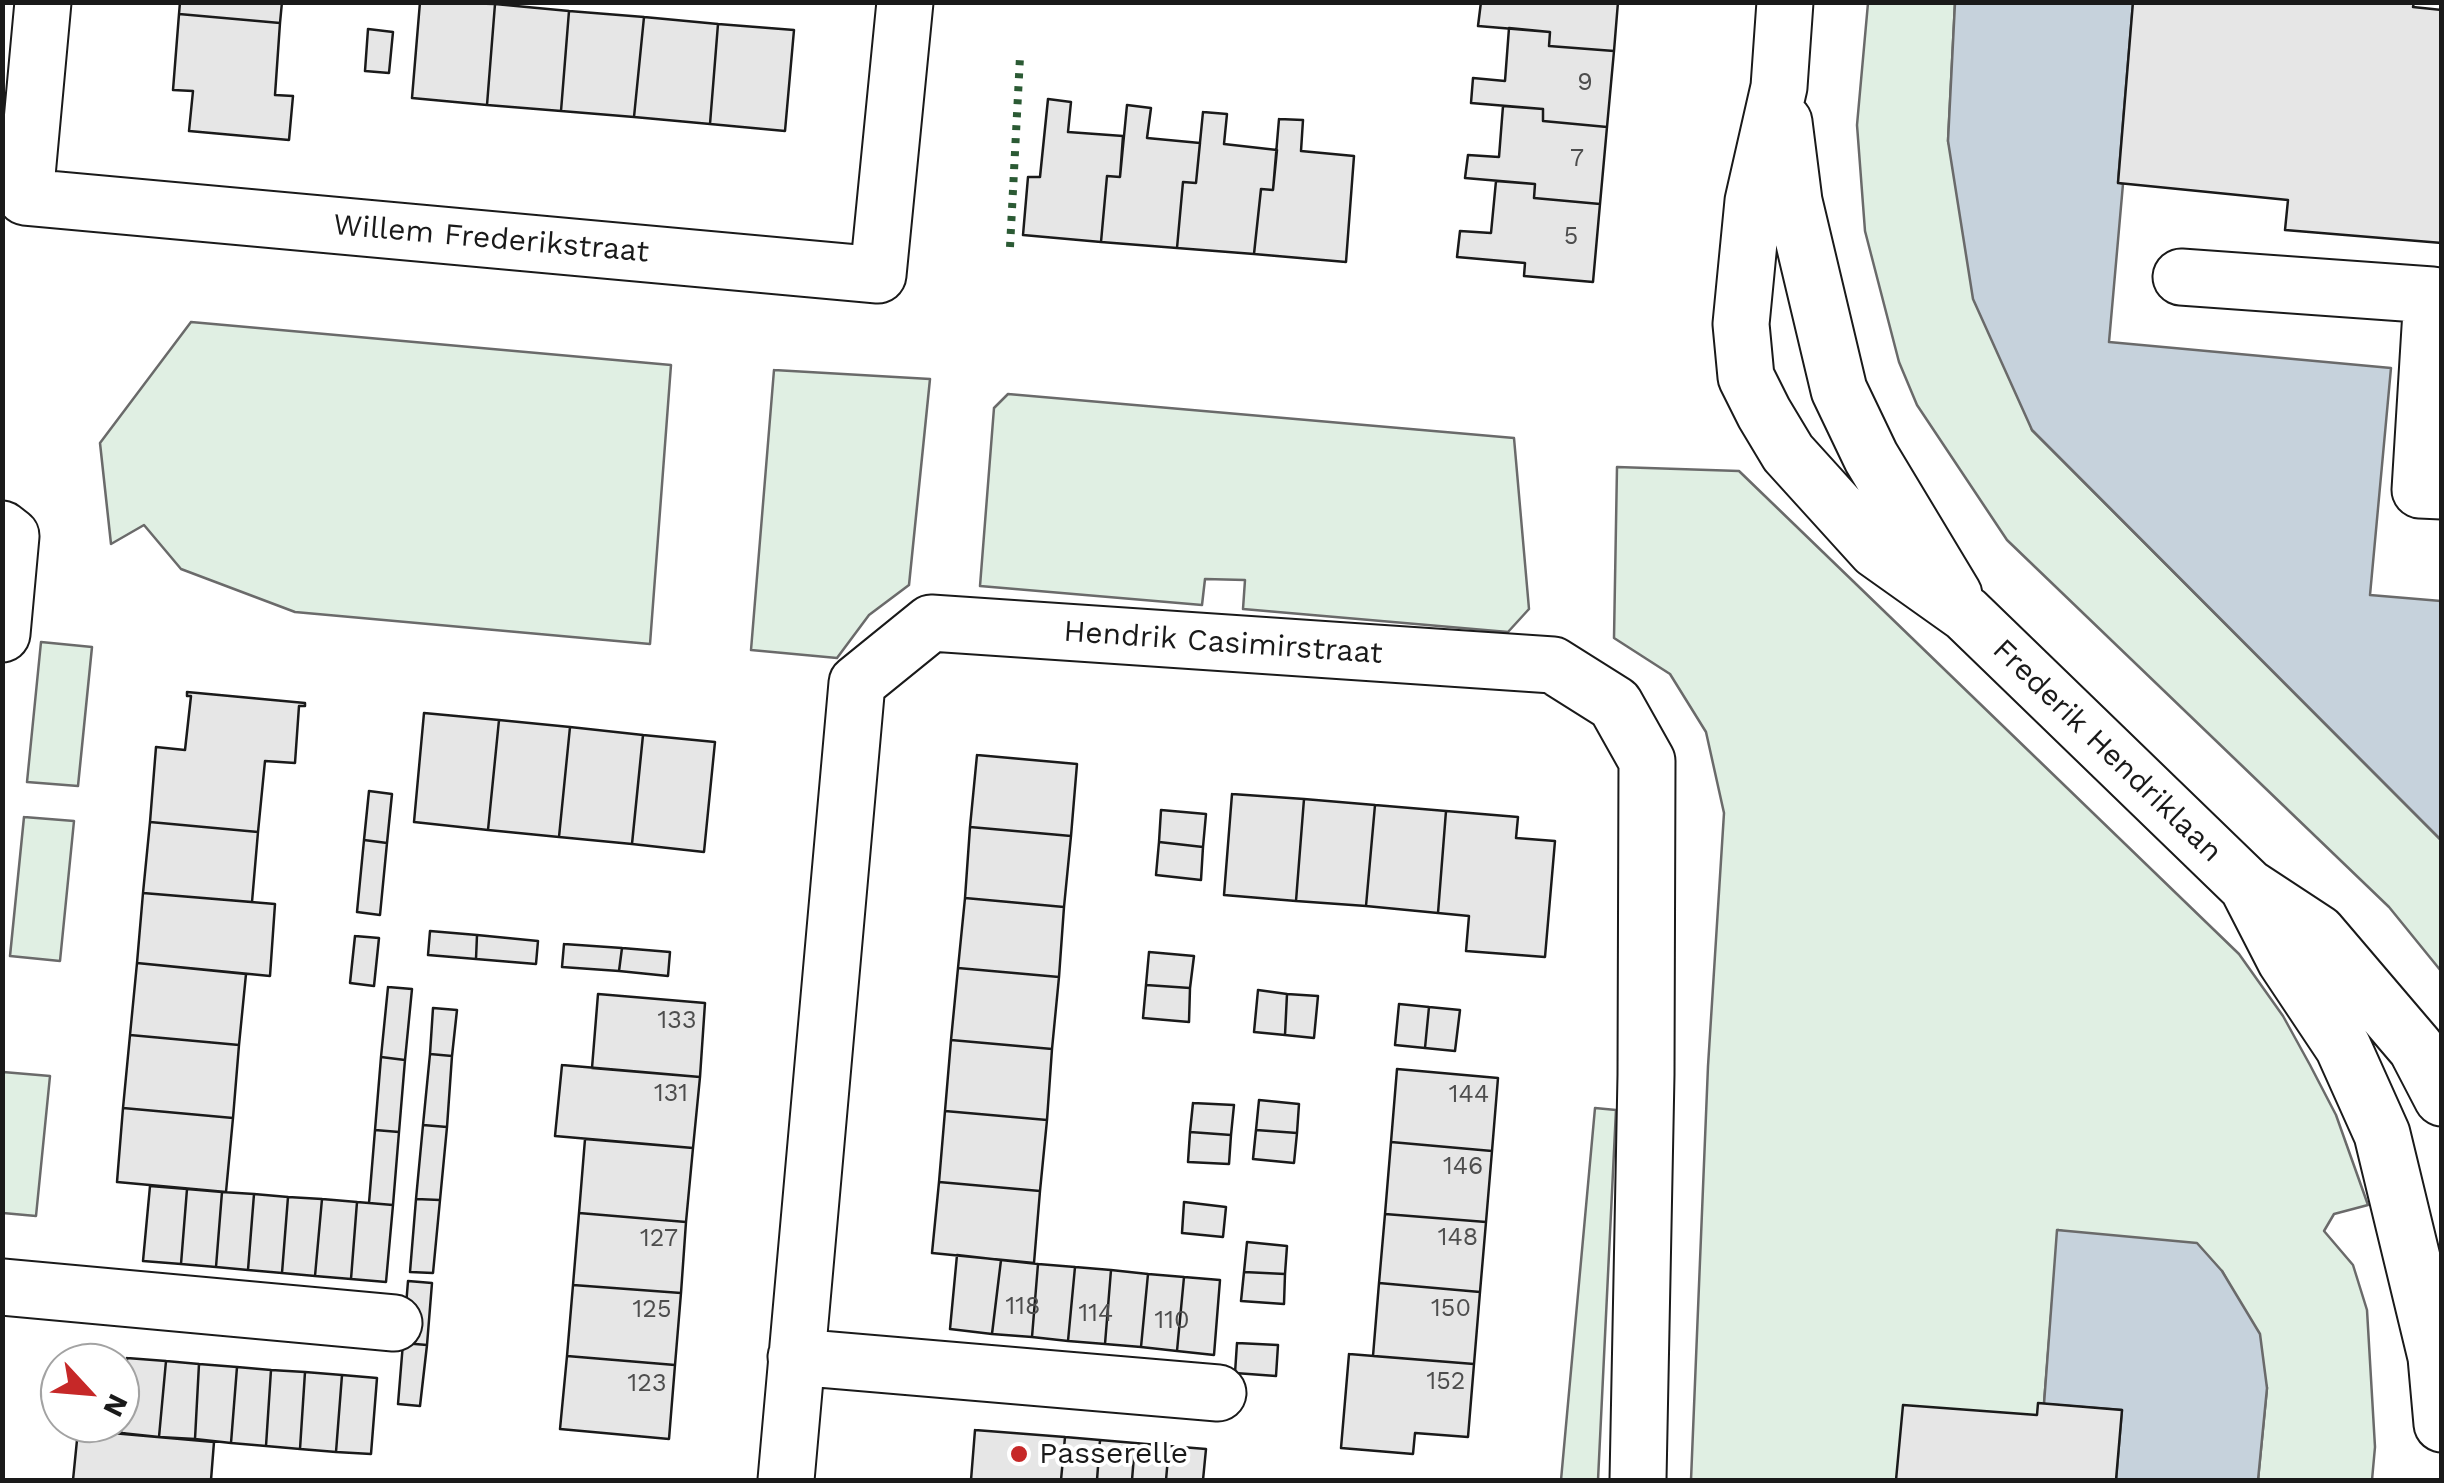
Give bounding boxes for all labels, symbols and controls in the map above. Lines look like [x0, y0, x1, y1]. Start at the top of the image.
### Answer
house number: 9 [1577, 68, 1593, 98]
house number: 7 [1570, 144, 1584, 174]
street label: Willem Frederikstraat [332, 207, 650, 271]
house number: 5 [1564, 222, 1578, 252]
street label: Hendrik Casimirstraat [1062, 614, 1384, 672]
street label: Frederik Hendriklaan [1985, 632, 2229, 870]
house number: 133 [658, 1006, 696, 1036]
house number: 131 [654, 1079, 688, 1109]
house number: 144 [1449, 1080, 1489, 1110]
house number: 146 [1443, 1152, 1483, 1182]
house number: 148 [1438, 1223, 1478, 1253]
house number: 127 [640, 1224, 678, 1254]
house number: 118 [1006, 1292, 1040, 1322]
house number: 150 [1431, 1294, 1471, 1324]
house number: 125 [633, 1295, 671, 1325]
house number: 114 [1079, 1299, 1113, 1329]
house number: 110 [1154, 1306, 1190, 1336]
north arrow [40, 1343, 140, 1443]
house number: 152 [1427, 1367, 1465, 1397]
house number: 123 [628, 1369, 666, 1399]
text: N [96, 1389, 135, 1422]
place label: Passerelle [1039, 1436, 1188, 1472]
marker: Passerelle [1008, 1443, 1030, 1465]

